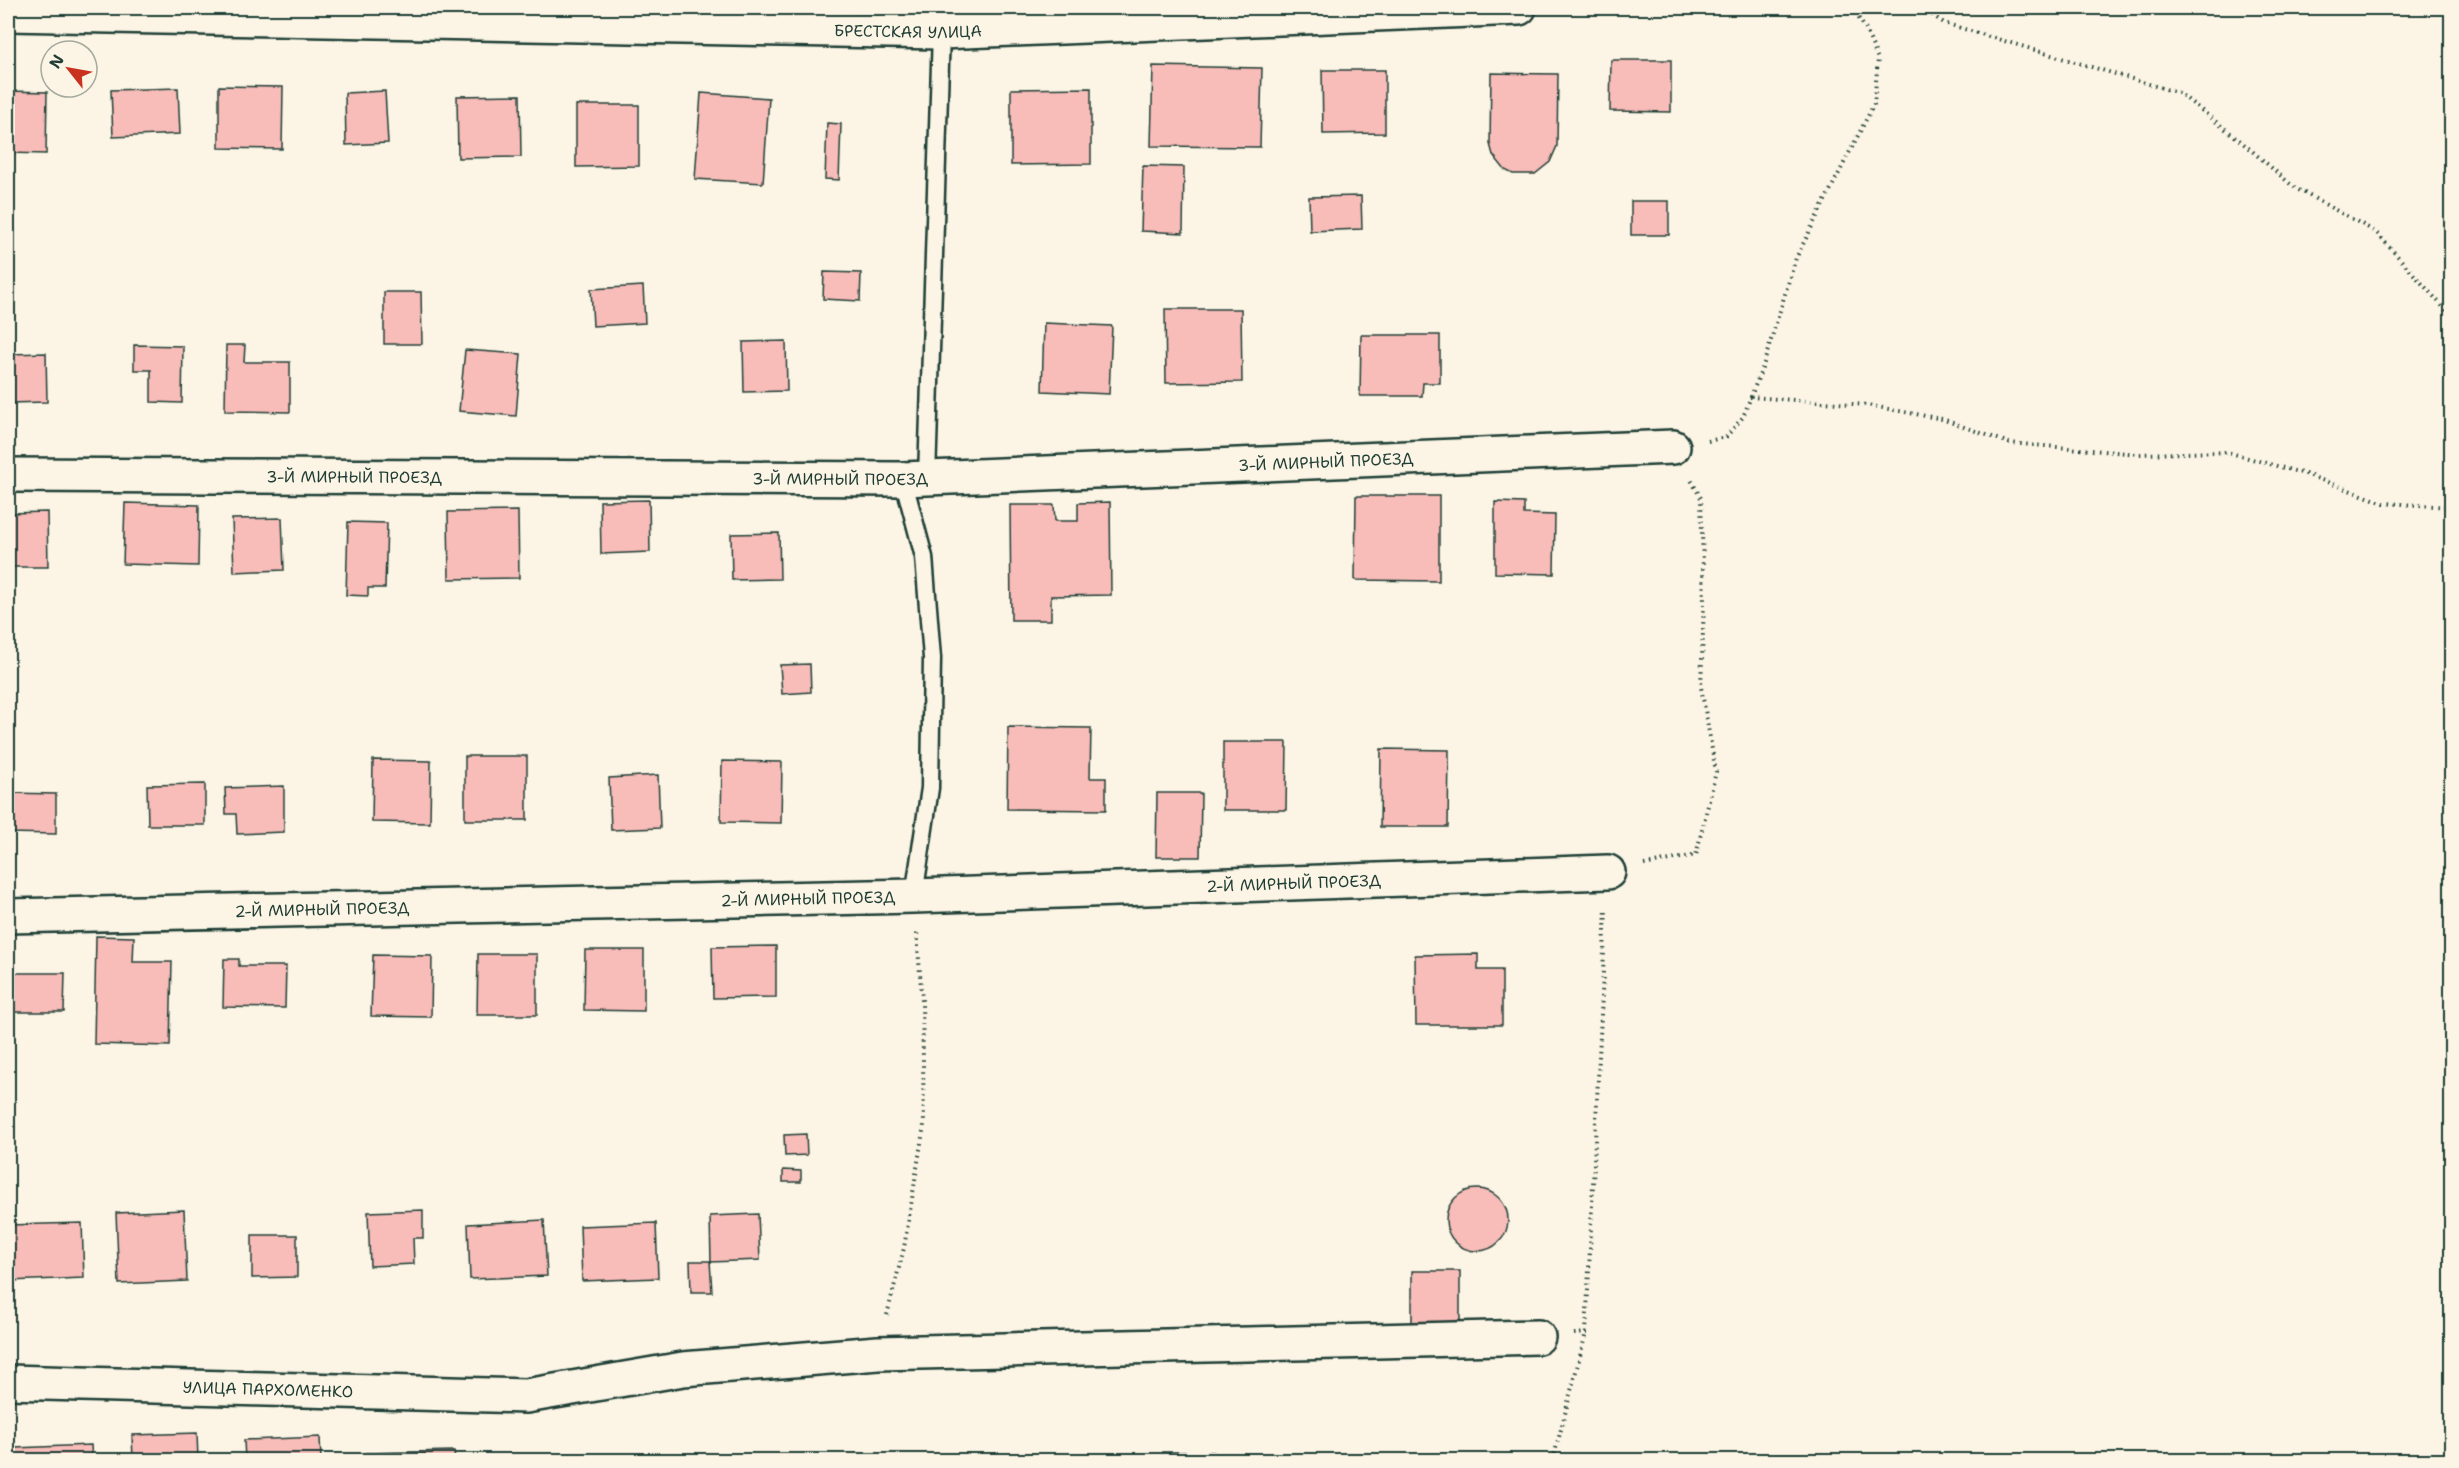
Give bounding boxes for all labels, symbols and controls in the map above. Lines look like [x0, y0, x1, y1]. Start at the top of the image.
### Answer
street label: БРЕСТСКАЯ УЛИЦА [834, 19, 982, 43]
north arrow [39, 39, 99, 99]
text: N [44, 51, 69, 72]
street label: 3-Й МИРНЫЙ ПРОЕЗД [1238, 447, 1414, 476]
street label: 3-Й МИРНЫЙ ПРОЕЗД [266, 466, 442, 487]
street label: 3-Й МИРНЫЙ ПРОЕЗД [752, 467, 928, 490]
street label: 2-Й МИРНЫЙ ПРОЕЗД [1206, 869, 1381, 896]
street label: 2-Й МИРНЫЙ ПРОЕЗД [720, 886, 895, 911]
street label: 2-Й МИРНЫЙ ПРОЕЗД [234, 897, 409, 921]
street label: УЛИЦА ПАРХОМЕНКО [182, 1376, 353, 1402]

